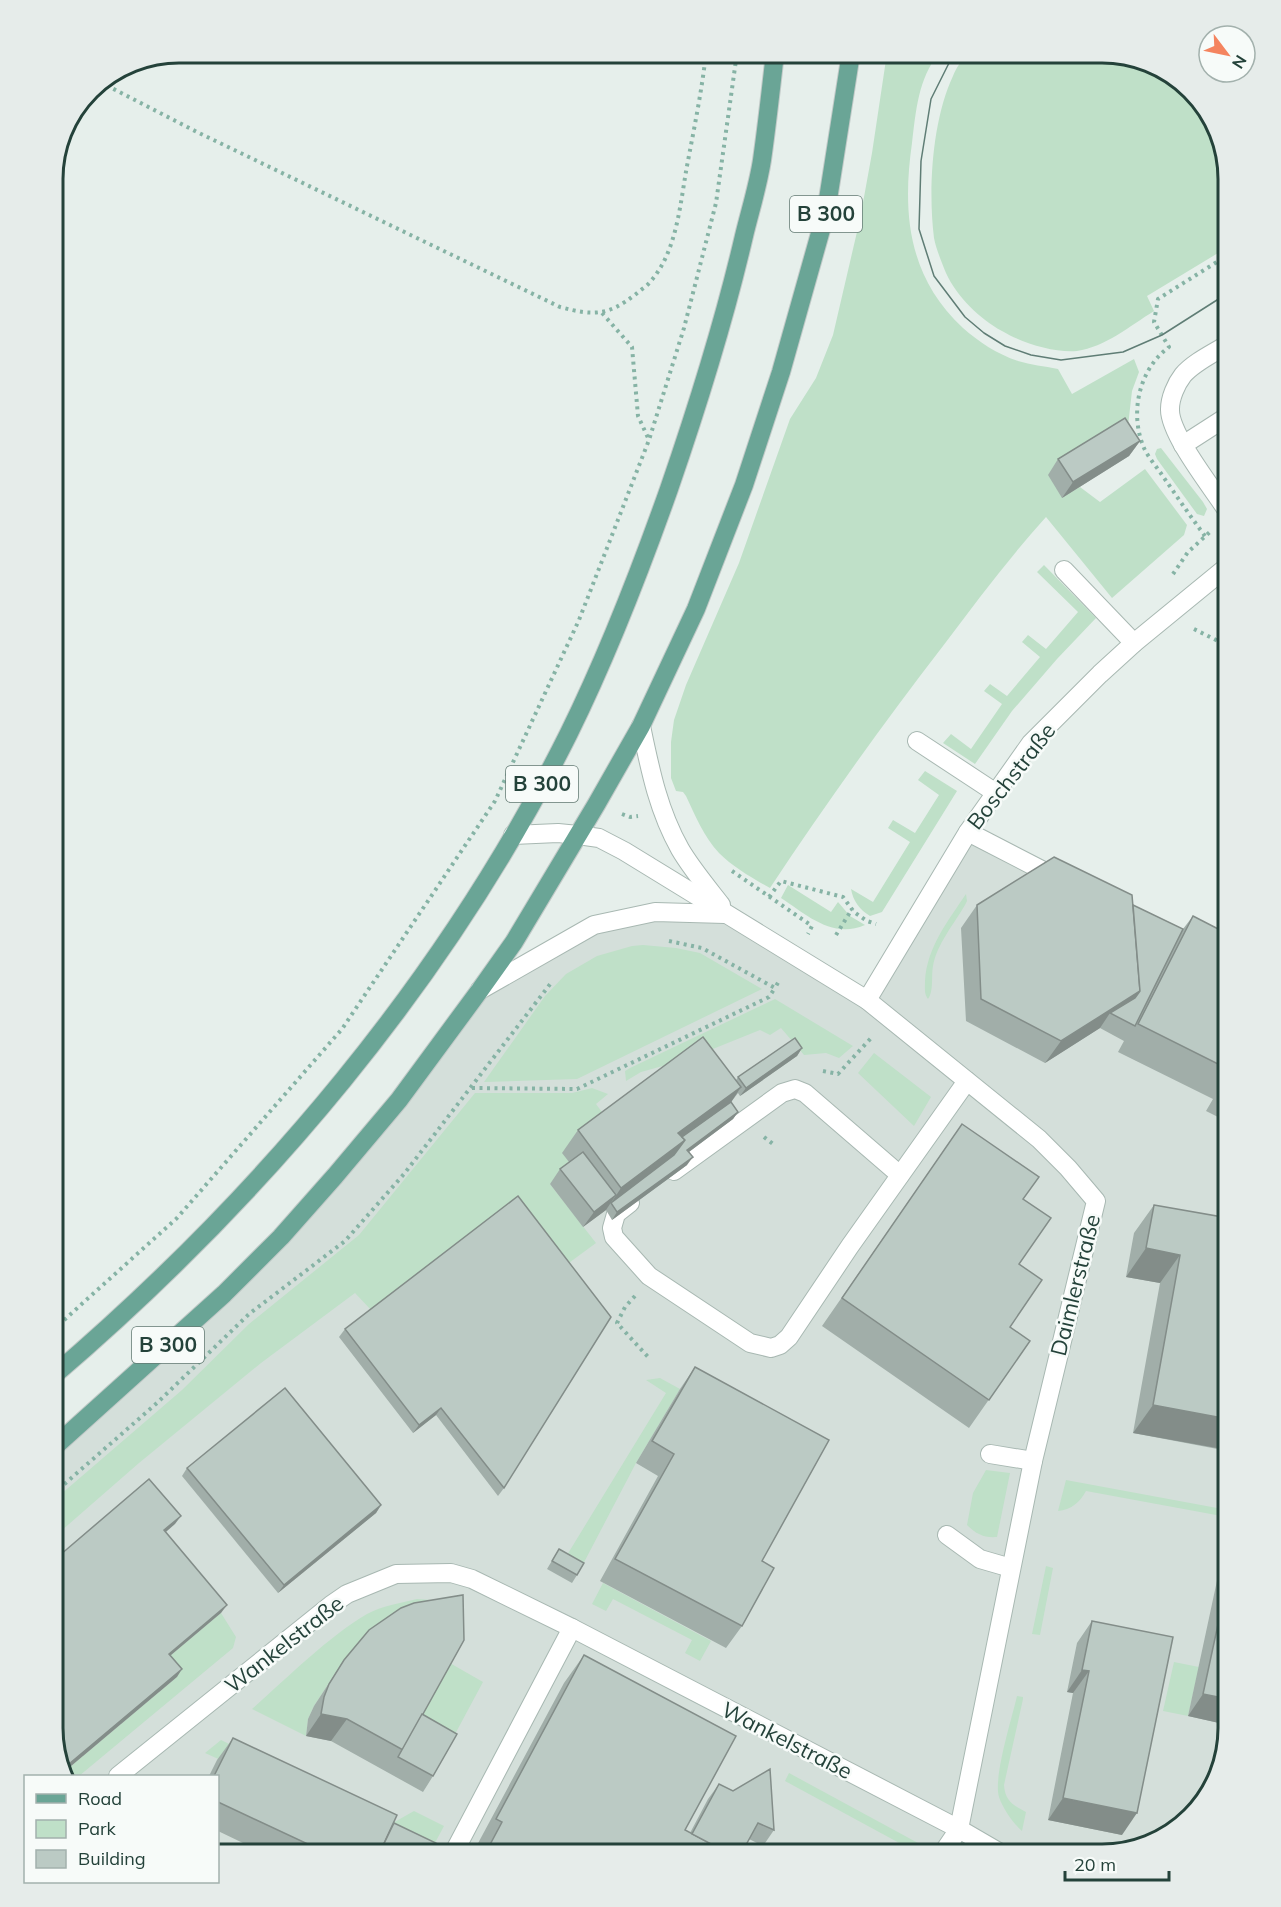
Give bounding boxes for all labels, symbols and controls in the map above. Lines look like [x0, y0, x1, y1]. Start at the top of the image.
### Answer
north arrow [1197, 24, 1257, 84]
text: N [1228, 52, 1251, 72]
road number: B 300 [790, 196, 862, 232]
street label: Boschstraße [961, 717, 1061, 835]
road number: B 300 [506, 766, 578, 802]
street label: Daimlerstraße [1044, 1211, 1106, 1359]
road number: B 300 [132, 1327, 204, 1363]
street label: Wankelstraße [219, 1589, 349, 1699]
street label: Wankelstraße [717, 1695, 857, 1785]
legend [24, 1775, 219, 1883]
text: Road [78, 1787, 122, 1810]
text: Park [78, 1817, 117, 1840]
scale bar [1065, 1844, 1168, 1882]
text: Building [78, 1847, 146, 1870]
text: 20 m [1074, 1853, 1116, 1876]

